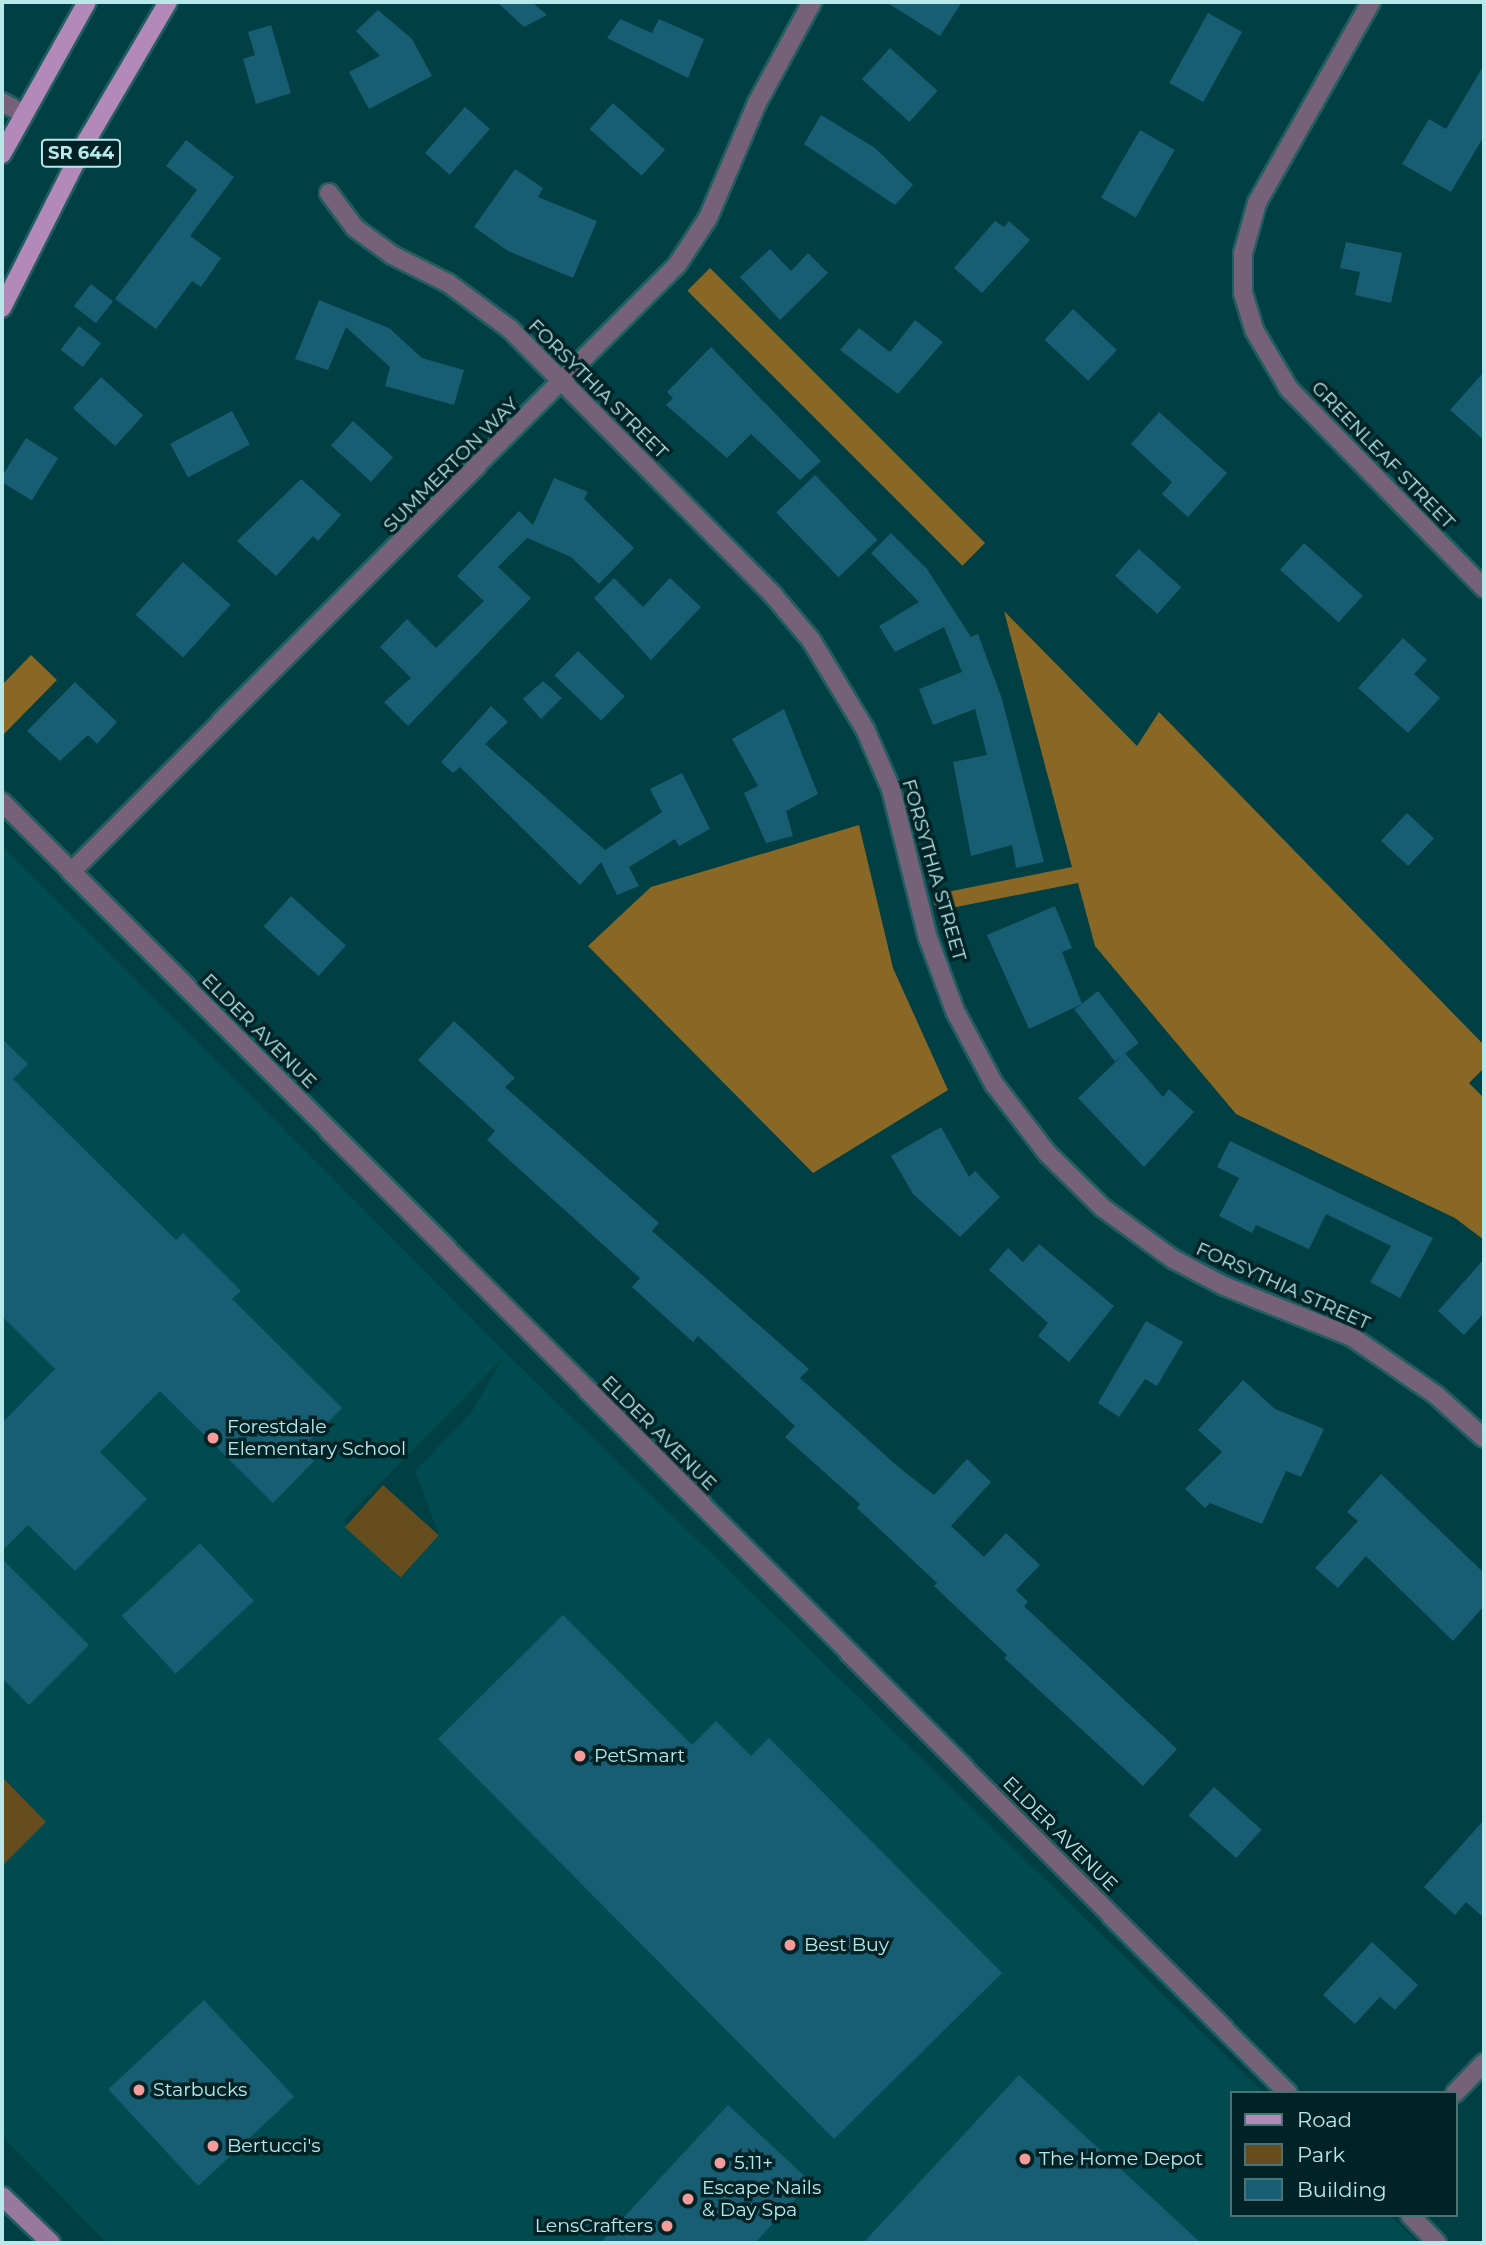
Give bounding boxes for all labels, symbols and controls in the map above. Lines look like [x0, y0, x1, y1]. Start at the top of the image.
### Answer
road number: SR 644 [41, 138, 121, 168]
street label: FORSYTHIA STREET [523, 314, 673, 464]
street label: GREENLEAF STREET [1307, 376, 1459, 534]
street label: SUMMERTON WAY [379, 393, 523, 537]
street label: FORSYTHIA STREET [897, 776, 971, 964]
street label: ELDER AVENUE [197, 969, 321, 1093]
street label: FORSYTHIA STREET [1192, 1237, 1374, 1335]
street label: ELDER AVENUE [597, 1371, 721, 1495]
place label: Forestdale Elementary School [227, 1416, 406, 1460]
marker: Forestdale Elementary School [205, 1430, 221, 1446]
place label: PetSmart [594, 1745, 685, 1767]
marker: PetSmart [572, 1748, 588, 1764]
street label: ELDER AVENUE [998, 1772, 1122, 1896]
place label: Best Buy [804, 1934, 889, 1956]
marker: Best Buy [782, 1937, 798, 1953]
place label: Starbucks [153, 2079, 247, 2101]
marker: Starbucks [131, 2082, 147, 2098]
legend [1230, 2091, 1458, 2217]
text: Road [1297, 2107, 1352, 2132]
place label: Bertucci's [227, 2135, 320, 2157]
marker: Bertucci's [205, 2138, 221, 2154]
text: Park [1297, 2142, 1345, 2167]
place label: The Home Depot [1039, 2148, 1203, 2170]
marker: The Home Depot [1017, 2151, 1033, 2167]
place label: 5.11+ [734, 2152, 773, 2174]
marker: 5.11+ [712, 2155, 728, 2171]
place label: Escape Nails & Day Spa [702, 2177, 821, 2221]
text: Building [1297, 2177, 1387, 2202]
marker: Escape Nails & Day Spa [680, 2191, 696, 2207]
place label: LensCrafters [535, 2215, 653, 2237]
marker: LensCrafters [659, 2218, 675, 2234]

